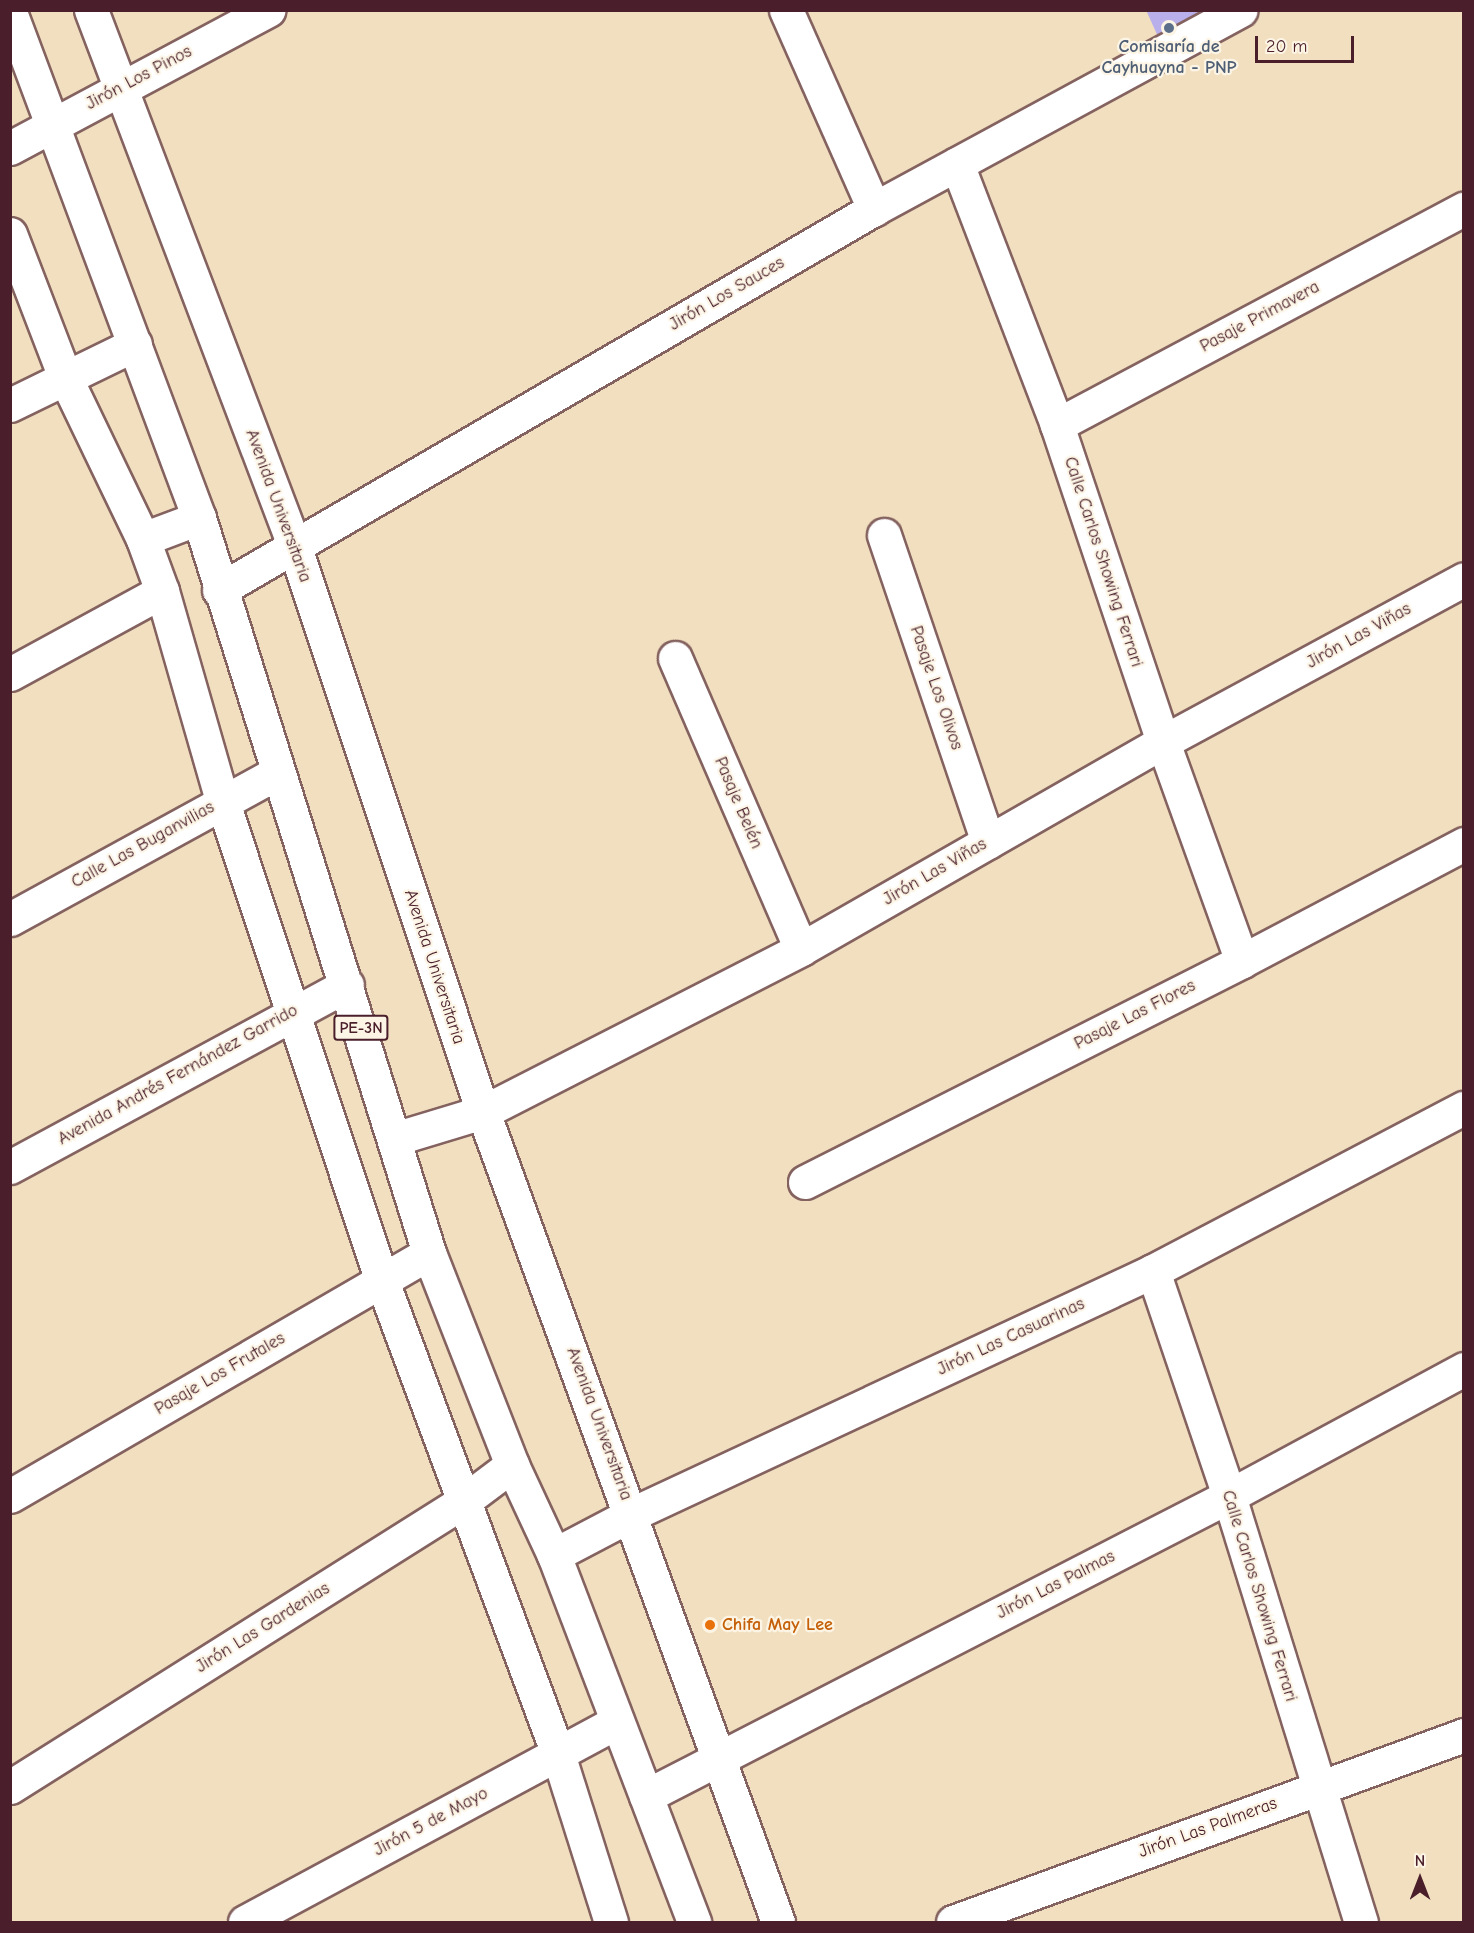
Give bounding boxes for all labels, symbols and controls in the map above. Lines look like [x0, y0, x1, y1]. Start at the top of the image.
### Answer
marker: Comisaría de Cayhuayna - PNP [1162, 21, 1176, 35]
scale bar [1258, 24, 1357, 62]
text: 20 m [1266, 36, 1307, 57]
place label: Comisaría de Cayhuayna - PNP [1101, 37, 1237, 80]
street label: Jirón Los Pinos [82, 41, 196, 115]
street label: Jirón Los Sauces [665, 252, 789, 336]
street label: Pasaje Primavera [1196, 276, 1324, 358]
street label: Avenida Universitaria [240, 427, 316, 585]
street label: Calle Carlos Showing Ferrari [1059, 454, 1147, 670]
street label: Jirón Las Viñas [1303, 598, 1415, 674]
street label: Pasaje Los Olivos [905, 623, 967, 753]
street label: Pasaje Belén [709, 754, 767, 852]
street label: Calle Las Buganvilias [68, 797, 218, 893]
street label: Jirón Las Viñas [879, 834, 991, 910]
street label: Avenida Universitaria [399, 887, 469, 1047]
street label: Pasaje Las Flores [1071, 975, 1199, 1055]
street label: Avenida Andrés Fernández Garrido [54, 1000, 302, 1150]
road number: PE-3N [332, 1015, 389, 1041]
street label: Jirón Las Casuarinas [934, 1293, 1088, 1381]
street label: Pasaje Los Frutales [151, 1328, 289, 1420]
street label: Avenida Universitaria [561, 1345, 637, 1503]
street label: Calle Carlos Showing Ferrari [1217, 1488, 1301, 1704]
street label: Jirón Las Palmas [993, 1546, 1119, 1624]
street label: Jirón Las Gardenias [192, 1578, 334, 1678]
place label: Chifa May Lee [722, 1614, 833, 1636]
marker: Chifa May Lee [703, 1618, 717, 1632]
street label: Jirón 5 de Mayo [370, 1783, 492, 1861]
street label: Jirón Las Palmeras [1136, 1793, 1280, 1863]
north arrow [1390, 1849, 1450, 1909]
text: N [1415, 1852, 1425, 1870]

